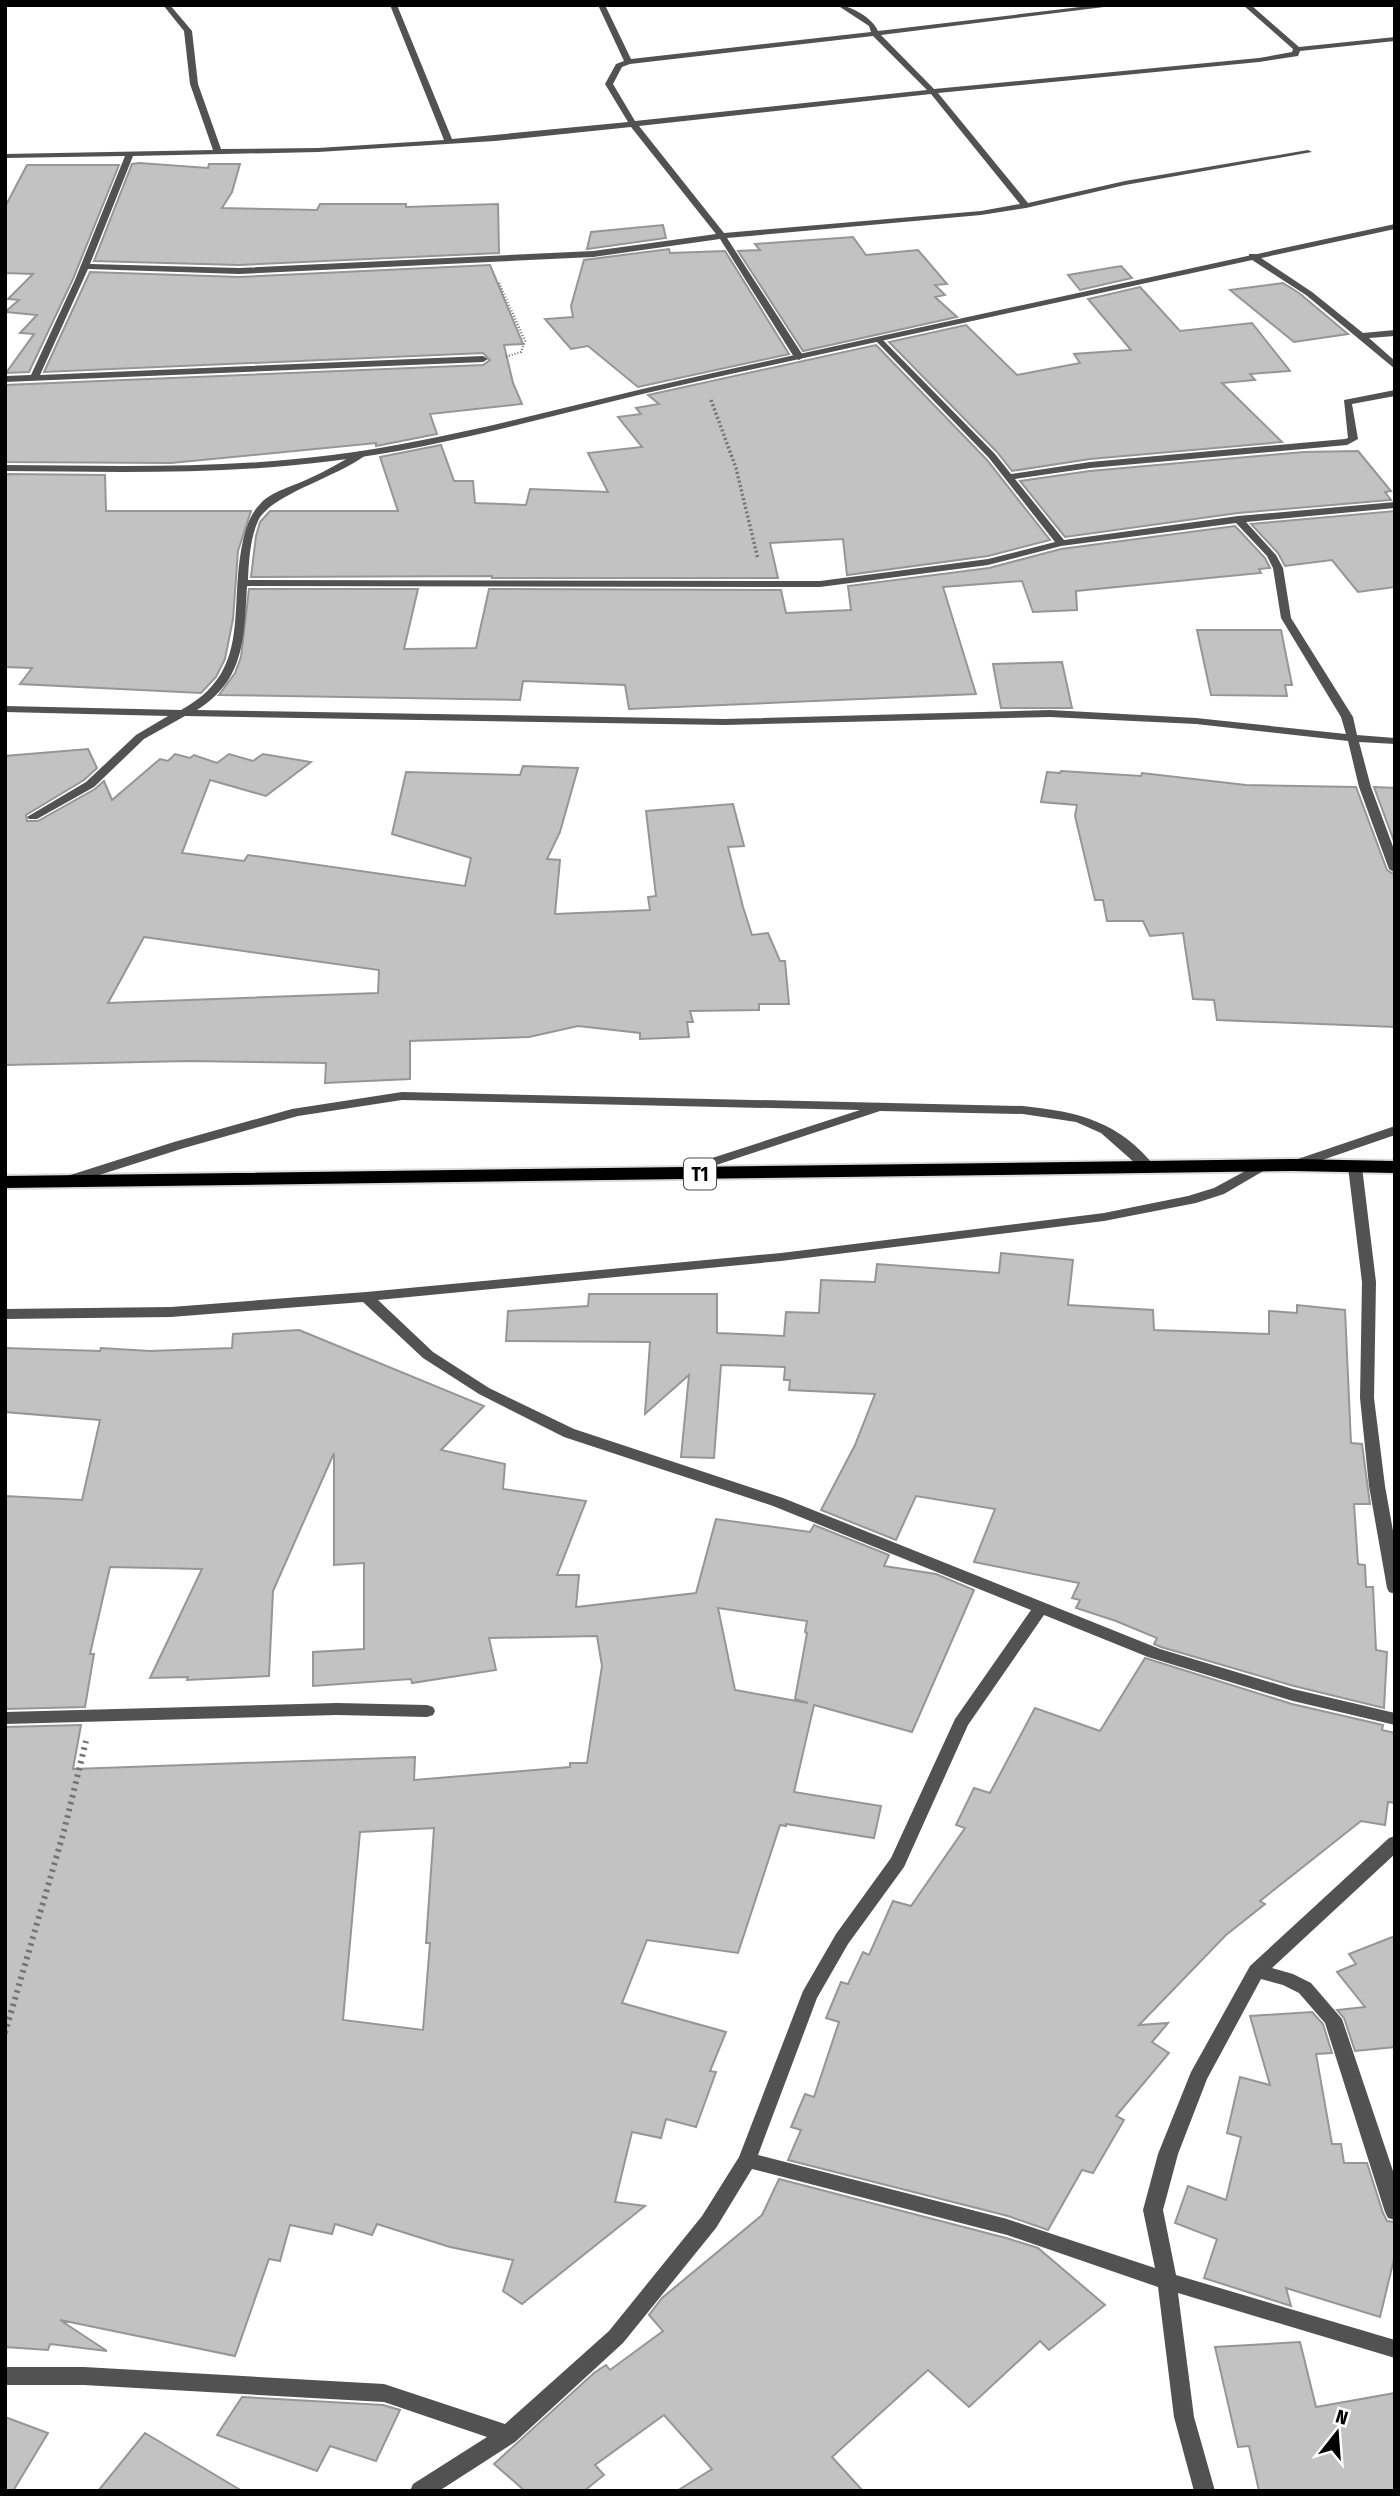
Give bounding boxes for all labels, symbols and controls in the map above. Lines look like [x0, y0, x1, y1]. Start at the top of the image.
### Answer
road number: T1 [684, 1158, 716, 1190]
north arrow [1302, 2398, 1372, 2468]
text: N [1333, 2405, 1351, 2430]

